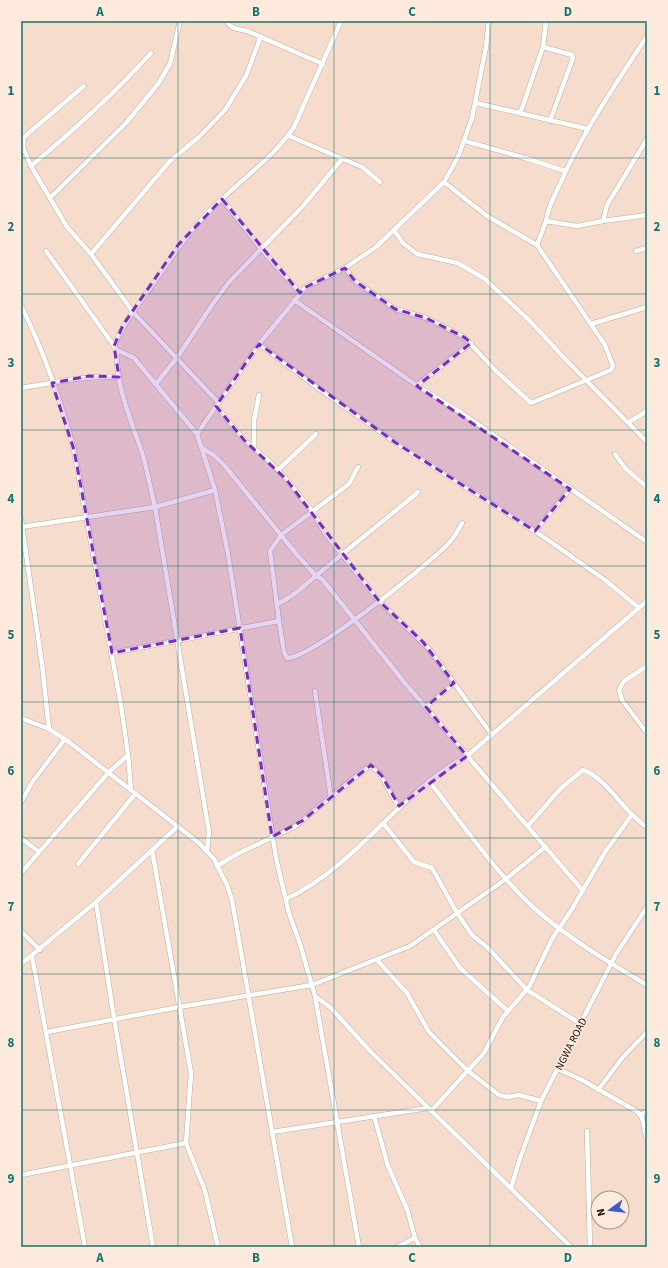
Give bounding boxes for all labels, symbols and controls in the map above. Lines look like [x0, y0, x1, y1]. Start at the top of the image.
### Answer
text: A [95, 3, 104, 21]
text: B [252, 3, 260, 21]
text: C [408, 3, 416, 21]
text: D [564, 3, 572, 21]
text: 1 [8, 82, 15, 100]
text: 1 [654, 82, 661, 100]
text: 2 [8, 218, 15, 236]
text: 2 [654, 218, 661, 236]
text: 3 [8, 354, 15, 372]
text: 3 [654, 354, 661, 372]
text: 4 [8, 490, 15, 508]
text: 4 [654, 490, 661, 508]
text: 5 [8, 626, 15, 644]
text: 5 [654, 626, 661, 644]
text: 6 [8, 762, 15, 780]
text: 6 [654, 762, 661, 780]
text: 7 [8, 898, 15, 916]
text: 7 [654, 898, 661, 916]
street label: NGWA ROAD [551, 1015, 591, 1073]
text: 8 [8, 1034, 15, 1052]
text: 8 [654, 1034, 661, 1052]
text: 9 [8, 1170, 15, 1188]
text: 9 [654, 1170, 661, 1188]
north arrow [590, 1190, 630, 1230]
text: N [593, 1207, 609, 1218]
text: A [95, 1249, 104, 1267]
text: B [252, 1249, 260, 1267]
text: C [408, 1249, 416, 1267]
text: D [564, 1249, 572, 1267]

